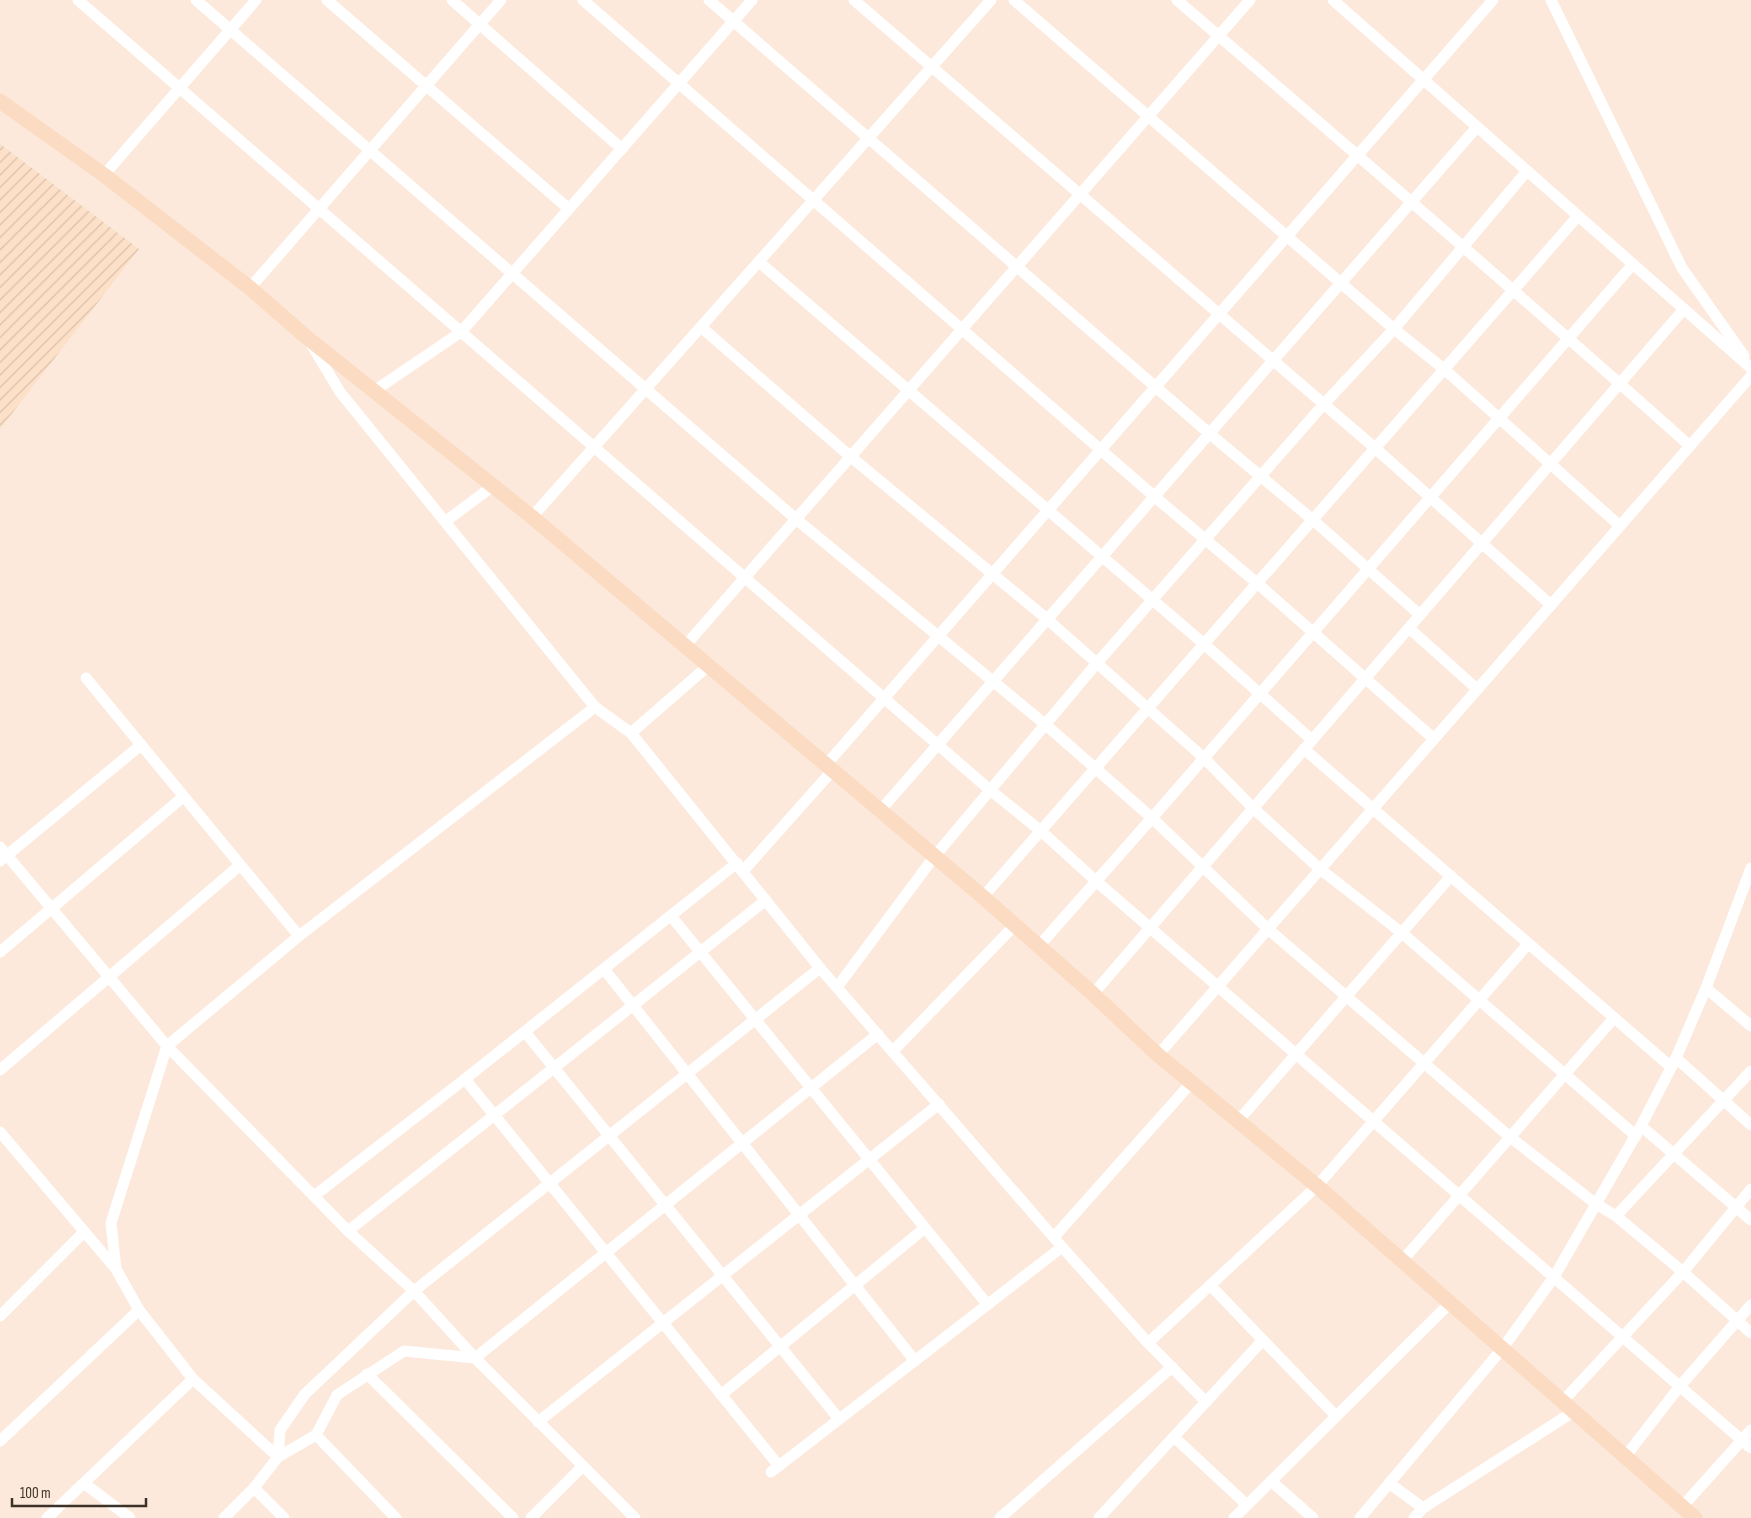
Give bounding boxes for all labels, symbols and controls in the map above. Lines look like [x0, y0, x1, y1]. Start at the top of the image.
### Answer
scale bar [12, 1476, 146, 1508]
text: 100 m [20, 1484, 51, 1503]

